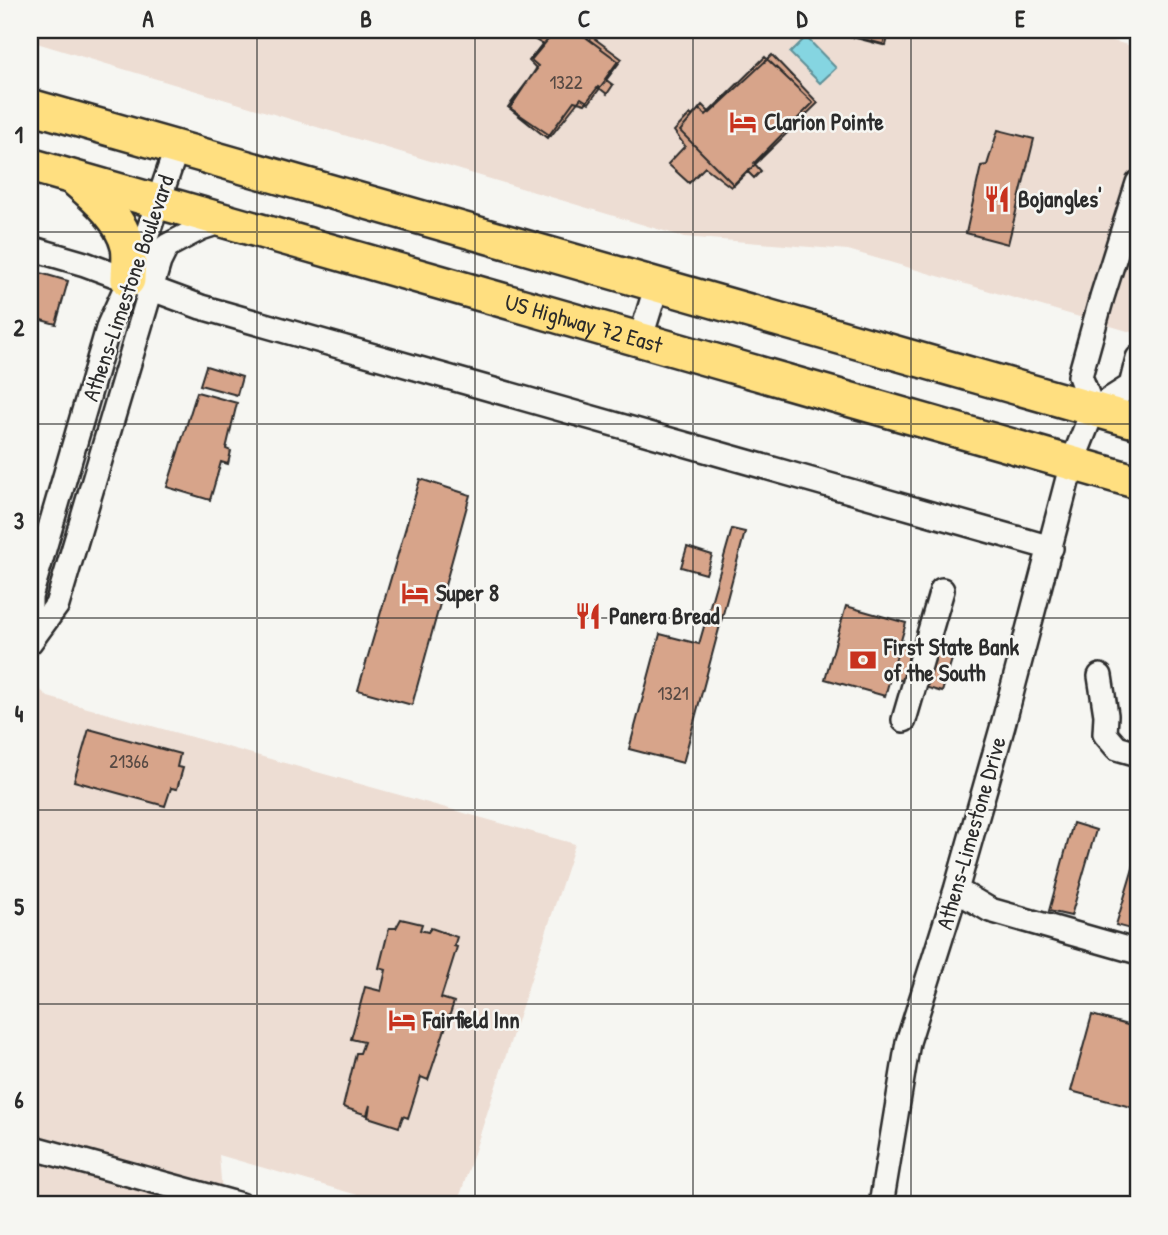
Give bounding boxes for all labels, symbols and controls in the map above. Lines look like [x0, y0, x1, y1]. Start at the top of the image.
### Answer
text: A [142, 3, 154, 34]
text: B [360, 3, 372, 34]
text: C [578, 3, 590, 34]
text: D [797, 3, 809, 34]
text: E [1015, 3, 1026, 34]
house number: 1322 [549, 69, 583, 95]
place label: Clarion Pointe [764, 106, 884, 137]
hotel icon: Clarion Pointe [728, 107, 758, 137]
text: 1 [15, 119, 23, 150]
street label: Athens-Limestone Boulevard [74, 171, 181, 405]
place label: Bojangles' [1018, 183, 1102, 215]
restaurant icon: Bojangles' [982, 184, 1012, 214]
street label: US Highway 72 East [502, 286, 667, 361]
text: 2 [14, 312, 25, 343]
text: 3 [14, 505, 24, 536]
place label: Super 8 [436, 577, 499, 609]
hotel icon: Super 8 [400, 578, 430, 608]
place label: Panera Bread [609, 600, 719, 631]
restaurant icon: Panera Bread [573, 601, 603, 631]
place label: First State Bank of the South [883, 631, 1020, 688]
bank icon: First State Bank of the South [848, 645, 878, 675]
house number: 1321 [657, 680, 689, 706]
text: 4 [15, 698, 24, 729]
street label: Athens-Limestone Drive [928, 733, 1013, 933]
house number: 21366 [109, 748, 149, 774]
text: 5 [14, 891, 24, 922]
place label: Fairfield Inn [422, 1004, 520, 1035]
hotel icon: Fairfield Inn [387, 1005, 417, 1035]
text: 6 [14, 1084, 24, 1115]

